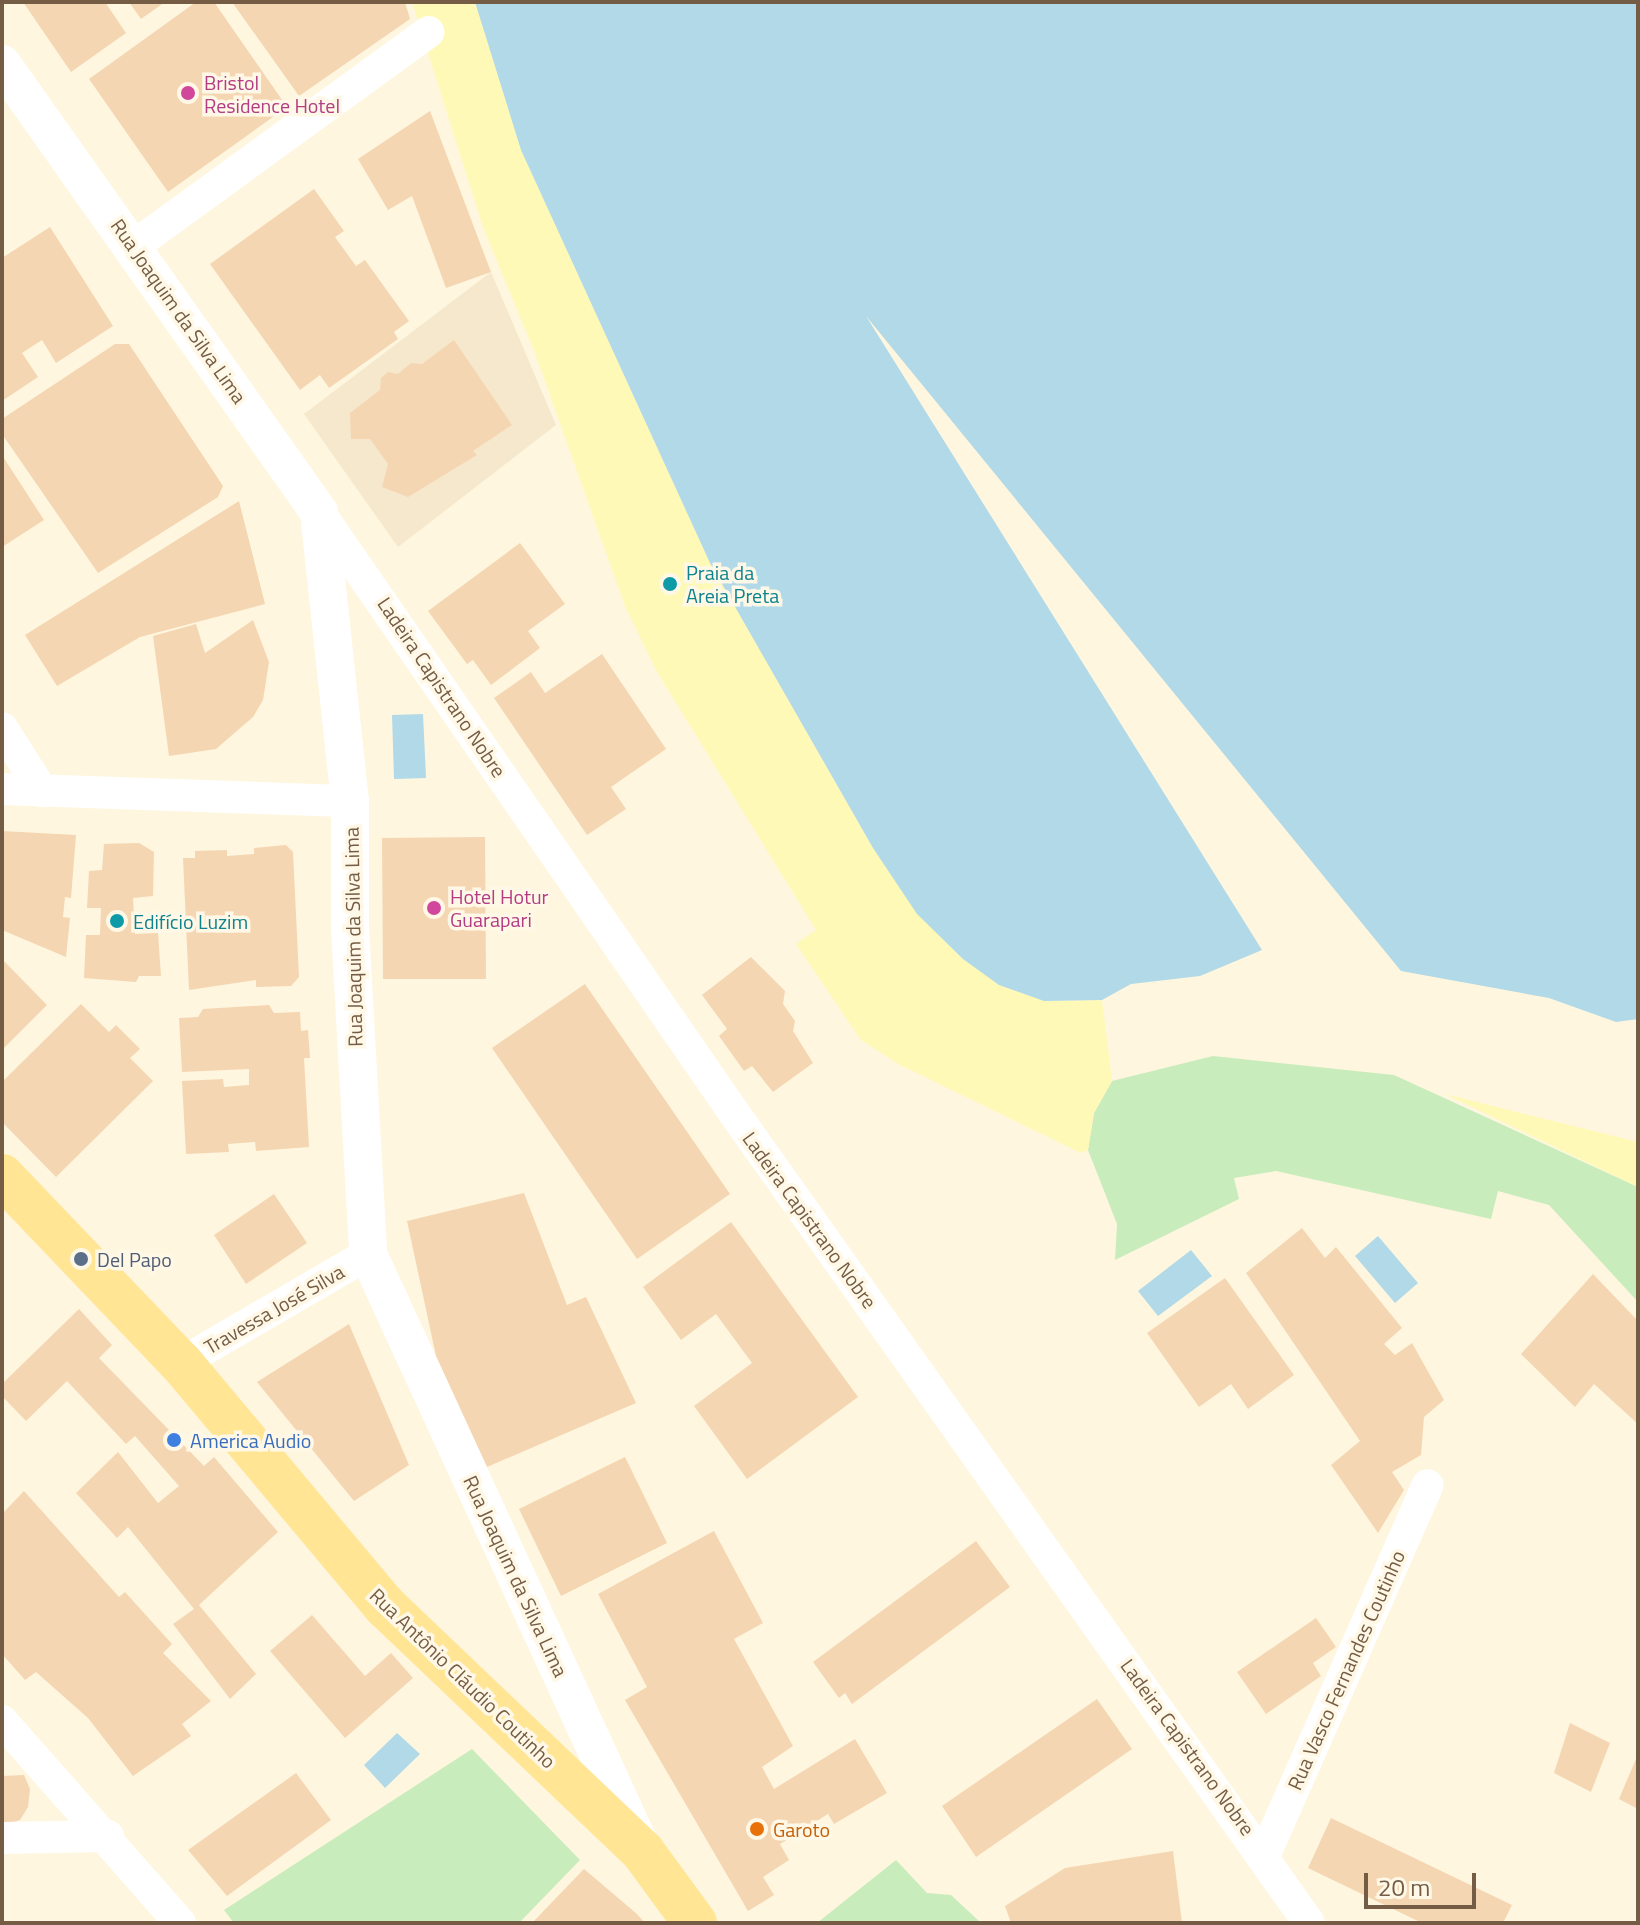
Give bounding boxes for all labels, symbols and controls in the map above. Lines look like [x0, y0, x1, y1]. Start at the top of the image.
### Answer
place label: Bristol Residence Hotel [204, 70, 340, 117]
marker: Bristol Residence Hotel [179, 84, 197, 102]
street label: Rua Joaquim da Silva Lima [106, 214, 252, 408]
place label: Praia da Areia Preta [686, 560, 779, 607]
marker: Praia da Areia Preta [661, 575, 679, 593]
street label: Ladeira Capistrano Nobre [373, 592, 511, 782]
street label: Rua Joaquim da Silva Lima [339, 827, 367, 1047]
place label: Hotel Hotur Guarapari [450, 884, 548, 931]
marker: Hotel Hotur Guarapari [425, 899, 443, 917]
place label: Edifício Luzim [133, 909, 248, 933]
marker: Edifício Luzim [108, 912, 126, 930]
street label: Ladeira Capistrano Nobre [738, 1127, 882, 1313]
place label: Del Papo [97, 1247, 172, 1271]
marker: Del Papo [72, 1250, 90, 1268]
street label: Travessa José Silva [200, 1259, 348, 1359]
place label: America Audio [190, 1428, 311, 1452]
marker: America Audio [165, 1431, 183, 1449]
street label: Rua Joaquim da Silva Lima [459, 1471, 573, 1681]
street label: Rua Vasco Fernandes Coutinho [1282, 1547, 1410, 1793]
street label: Rua Antônio Cláudio Coutinho [365, 1583, 561, 1773]
street label: Ladeira Capistrano Nobre [1116, 1654, 1260, 1840]
place label: Garoto [773, 1817, 830, 1841]
marker: Garoto [748, 1820, 766, 1838]
scale bar [1368, 1857, 1480, 1907]
text: 20 m [1378, 1869, 1430, 1905]

